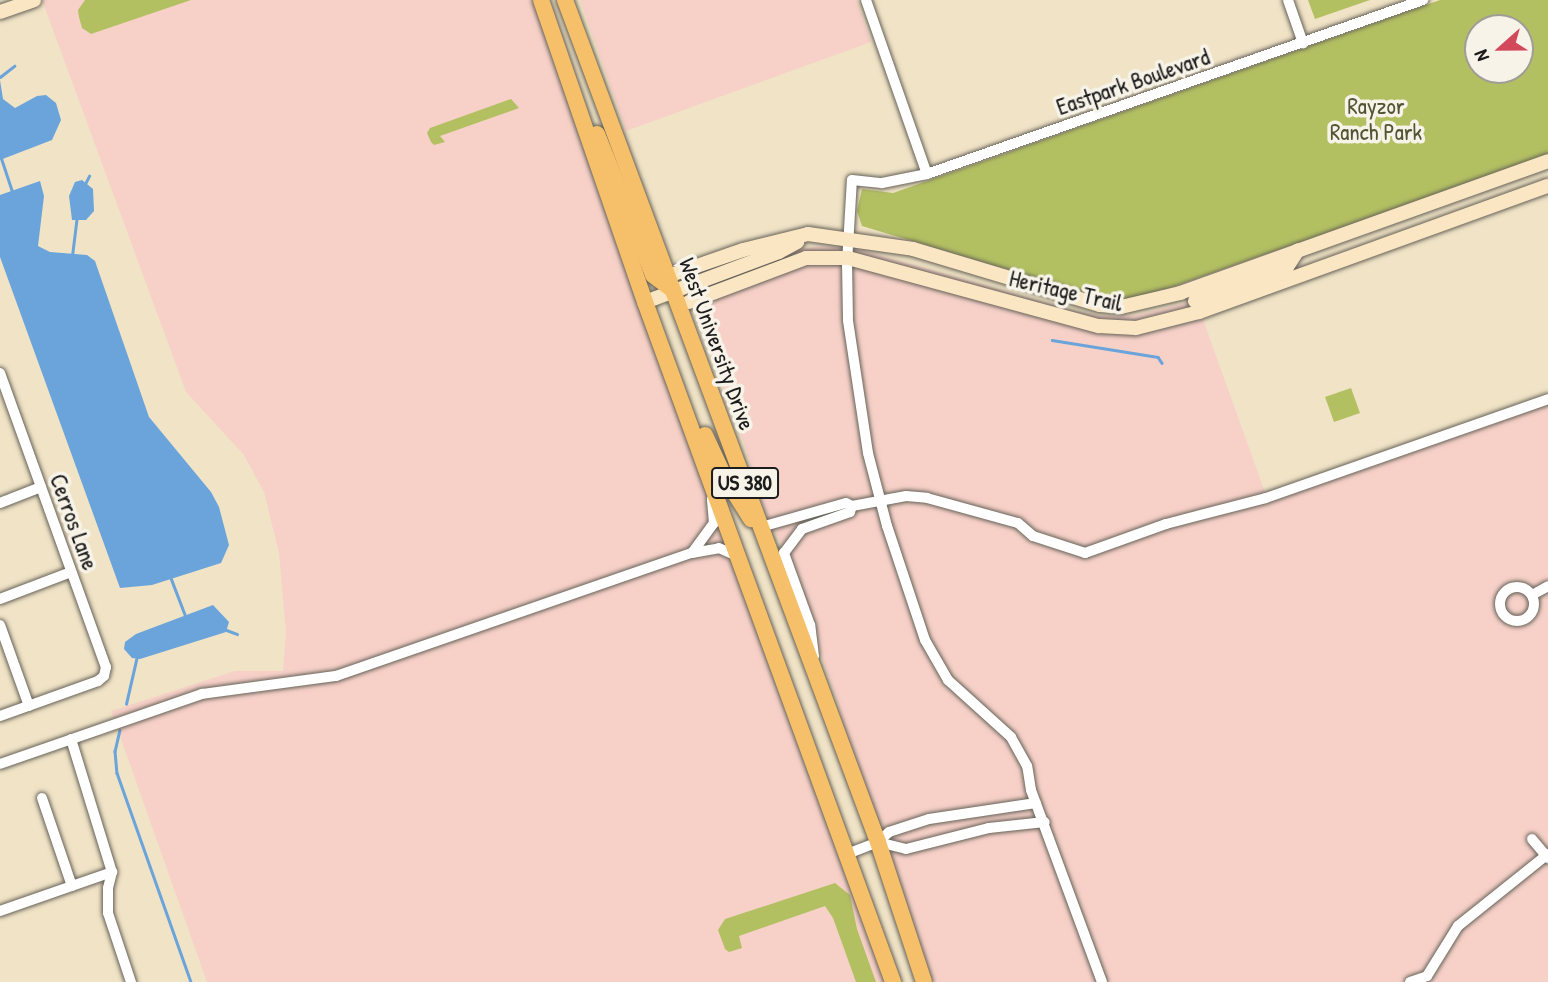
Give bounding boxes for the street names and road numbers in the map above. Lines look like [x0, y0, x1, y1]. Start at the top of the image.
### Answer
street label: Eastpark Boulevard [1053, 43, 1213, 121]
street label: West University Drive [673, 254, 761, 434]
street label: Heritage Trail [1007, 265, 1125, 317]
road number: US 380 [710, 466, 780, 500]
street label: Cerros Lane [44, 470, 104, 574]

